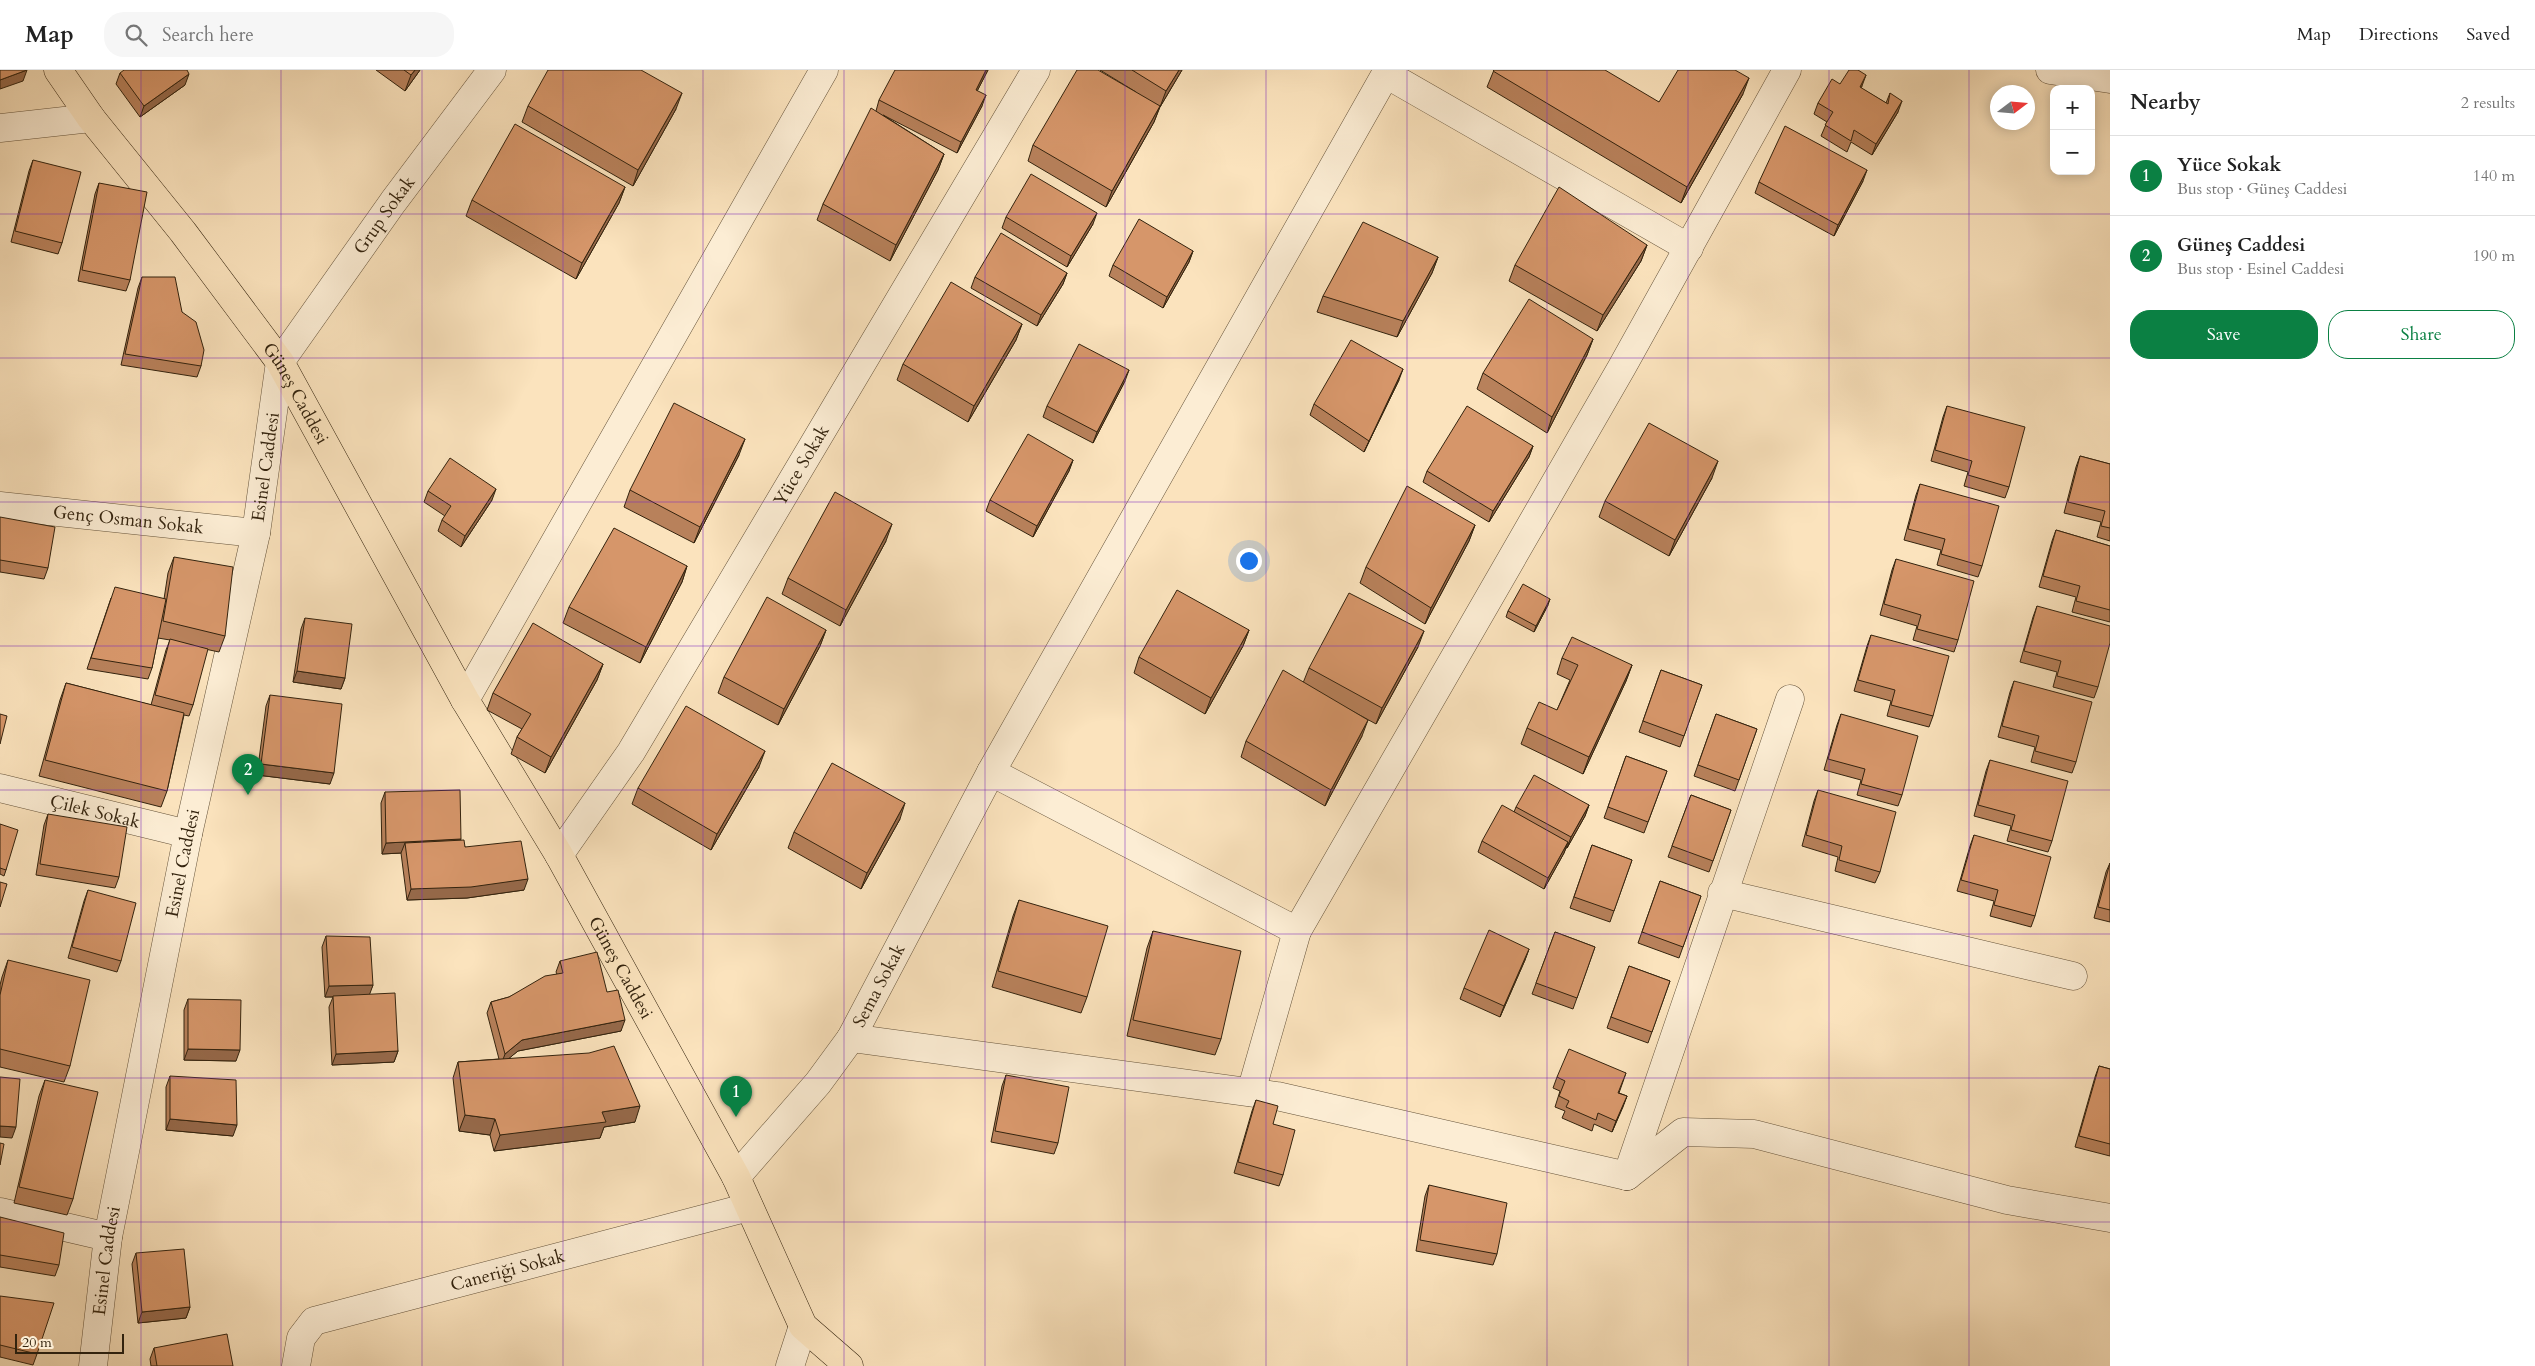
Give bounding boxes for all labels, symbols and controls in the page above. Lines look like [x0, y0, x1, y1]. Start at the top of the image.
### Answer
search box [104, 12, 454, 57]
text: Map [25, 18, 74, 51]
icon: search [122, 21, 150, 49]
text: Search here [162, 22, 254, 48]
text: Map [2297, 22, 2331, 47]
text: Directions [2359, 22, 2438, 47]
text: Saved [2466, 22, 2510, 47]
north arrow [1990, 85, 2035, 130]
map controls [2050, 85, 2095, 175]
button: + [2050, 85, 2095, 130]
text: Nearby [2130, 88, 2201, 117]
text: 2 results [2461, 92, 2515, 114]
button: − [2050, 130, 2095, 175]
text: Yüce Sokak [2177, 152, 2281, 178]
text: 1 [2142, 165, 2150, 187]
text: 140 m [2473, 165, 2515, 187]
street label: Grup Sokak [347, 171, 421, 259]
text: Bus stop · Güneş Caddesi [2177, 178, 2347, 200]
text: Güneş Caddesi [2177, 232, 2305, 258]
text: 2 [2142, 245, 2150, 267]
text: 190 m [2473, 245, 2515, 267]
text: Bus stop · Esinel Caddesi [2177, 258, 2344, 280]
button: Save [2130, 310, 2318, 359]
button: Share [2328, 310, 2515, 359]
street label: Güneş Caddesi [257, 337, 335, 449]
street label: Esinel Caddesi [245, 411, 285, 523]
street label: Yüce Sokak [767, 420, 835, 511]
street label: Genç Osman Sokak [52, 499, 205, 540]
your location [1236, 548, 1262, 574]
pin: 2 [232, 754, 264, 795]
street label: Çilek Sokak [48, 788, 143, 834]
street label: Esinel Caddesi [159, 807, 206, 920]
street label: Güneş Caddesi [583, 912, 659, 1023]
street label: Sema Sokak [846, 939, 911, 1031]
pin: 1 [720, 1076, 752, 1117]
street label: Esinel Caddesi [86, 1204, 126, 1317]
street label: Caneriği Sokak [448, 1243, 568, 1297]
scale bar [15, 1331, 124, 1354]
text: 20 m [22, 1333, 52, 1352]

